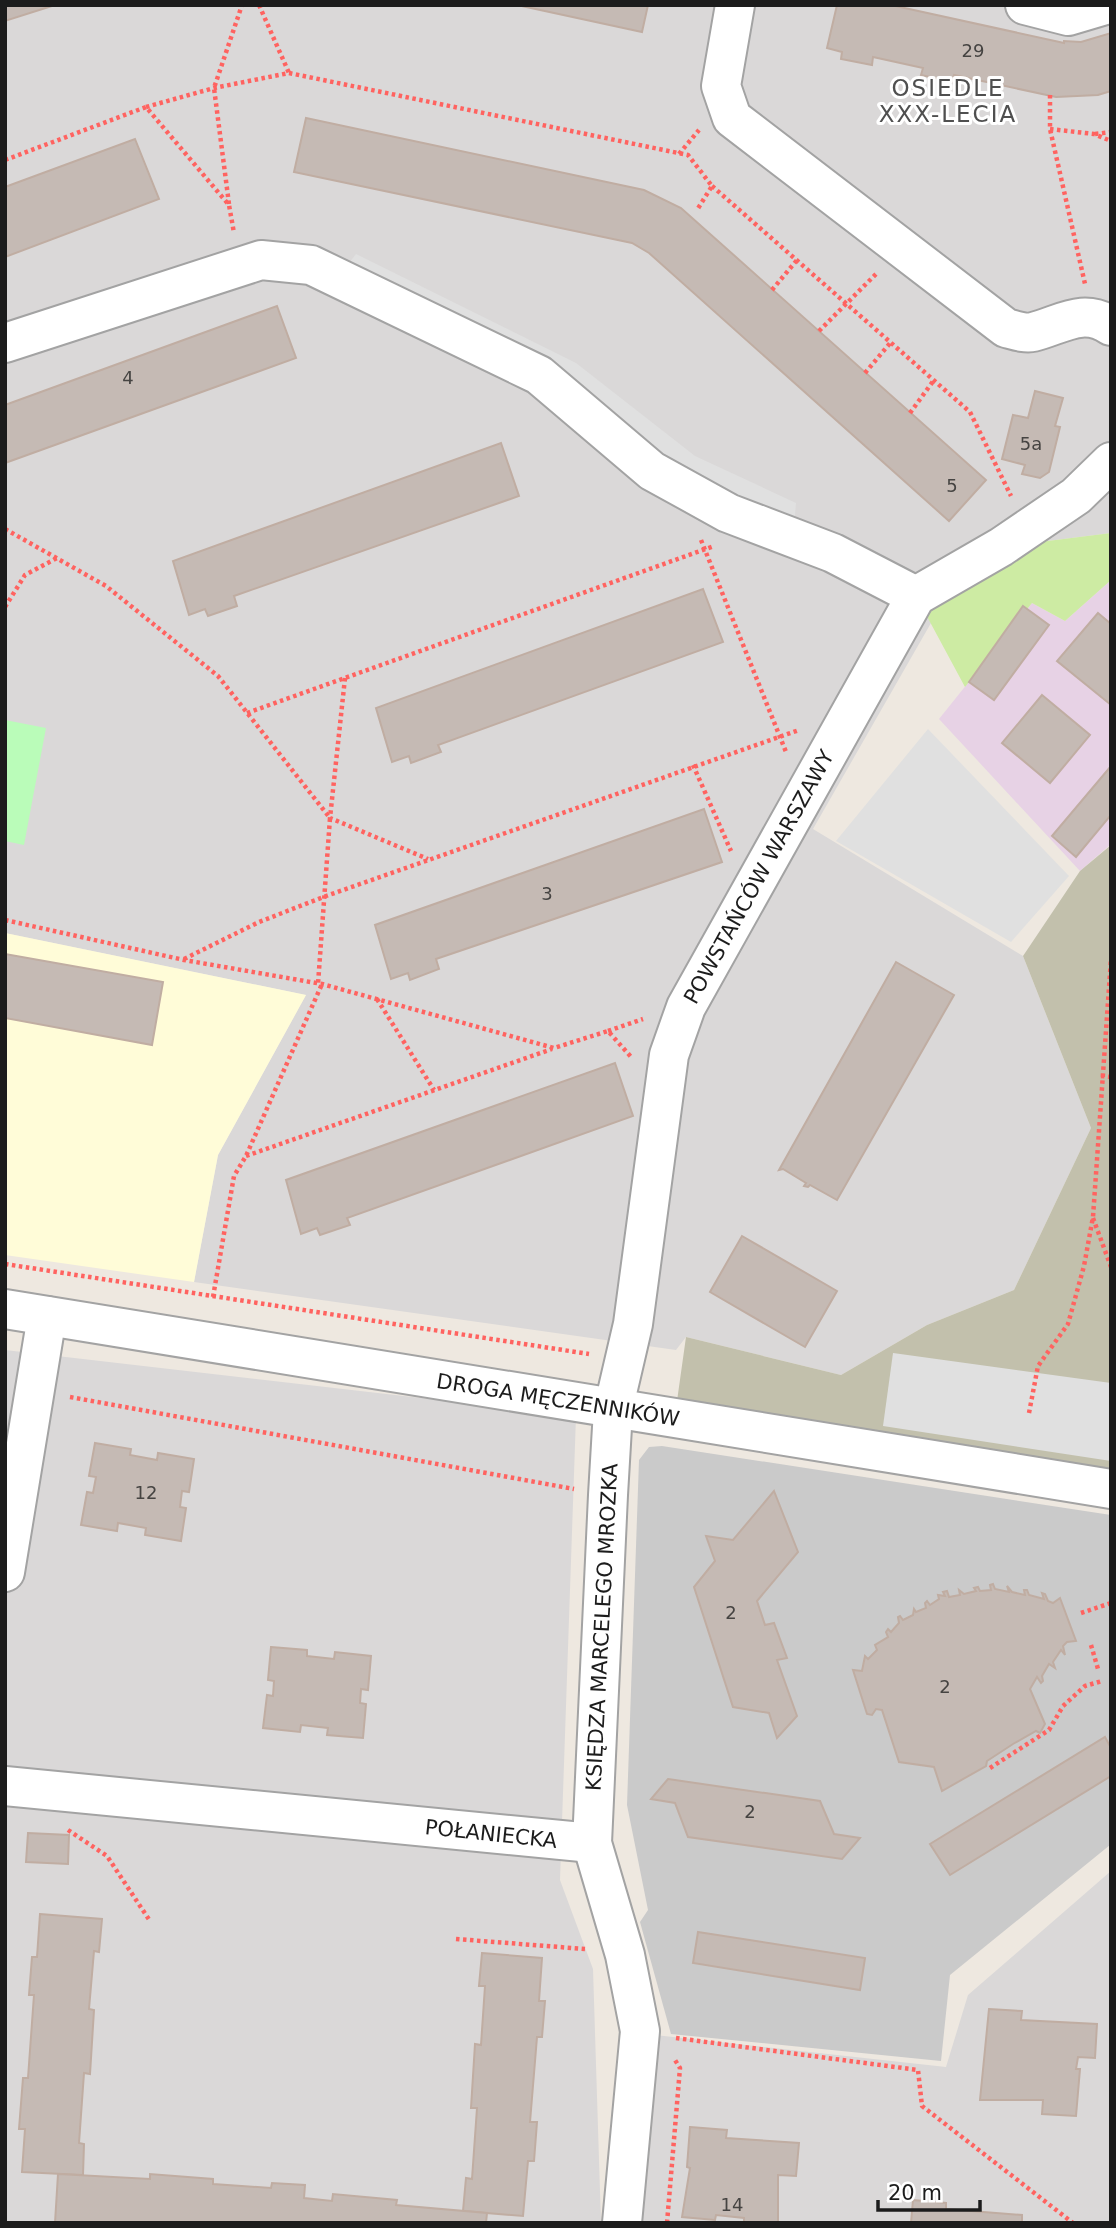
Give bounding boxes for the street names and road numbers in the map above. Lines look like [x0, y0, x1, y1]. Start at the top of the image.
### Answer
street label: POWSTAŃCÓW WARSZAWY [678, 745, 839, 1008]
street label: DROGA MĘCZENNIKÓW [435, 1368, 682, 1431]
street label: KSIĘDZA MARCELEGO MROZKA [581, 1462, 623, 1791]
street label: POŁANIECKA [424, 1815, 559, 1853]

